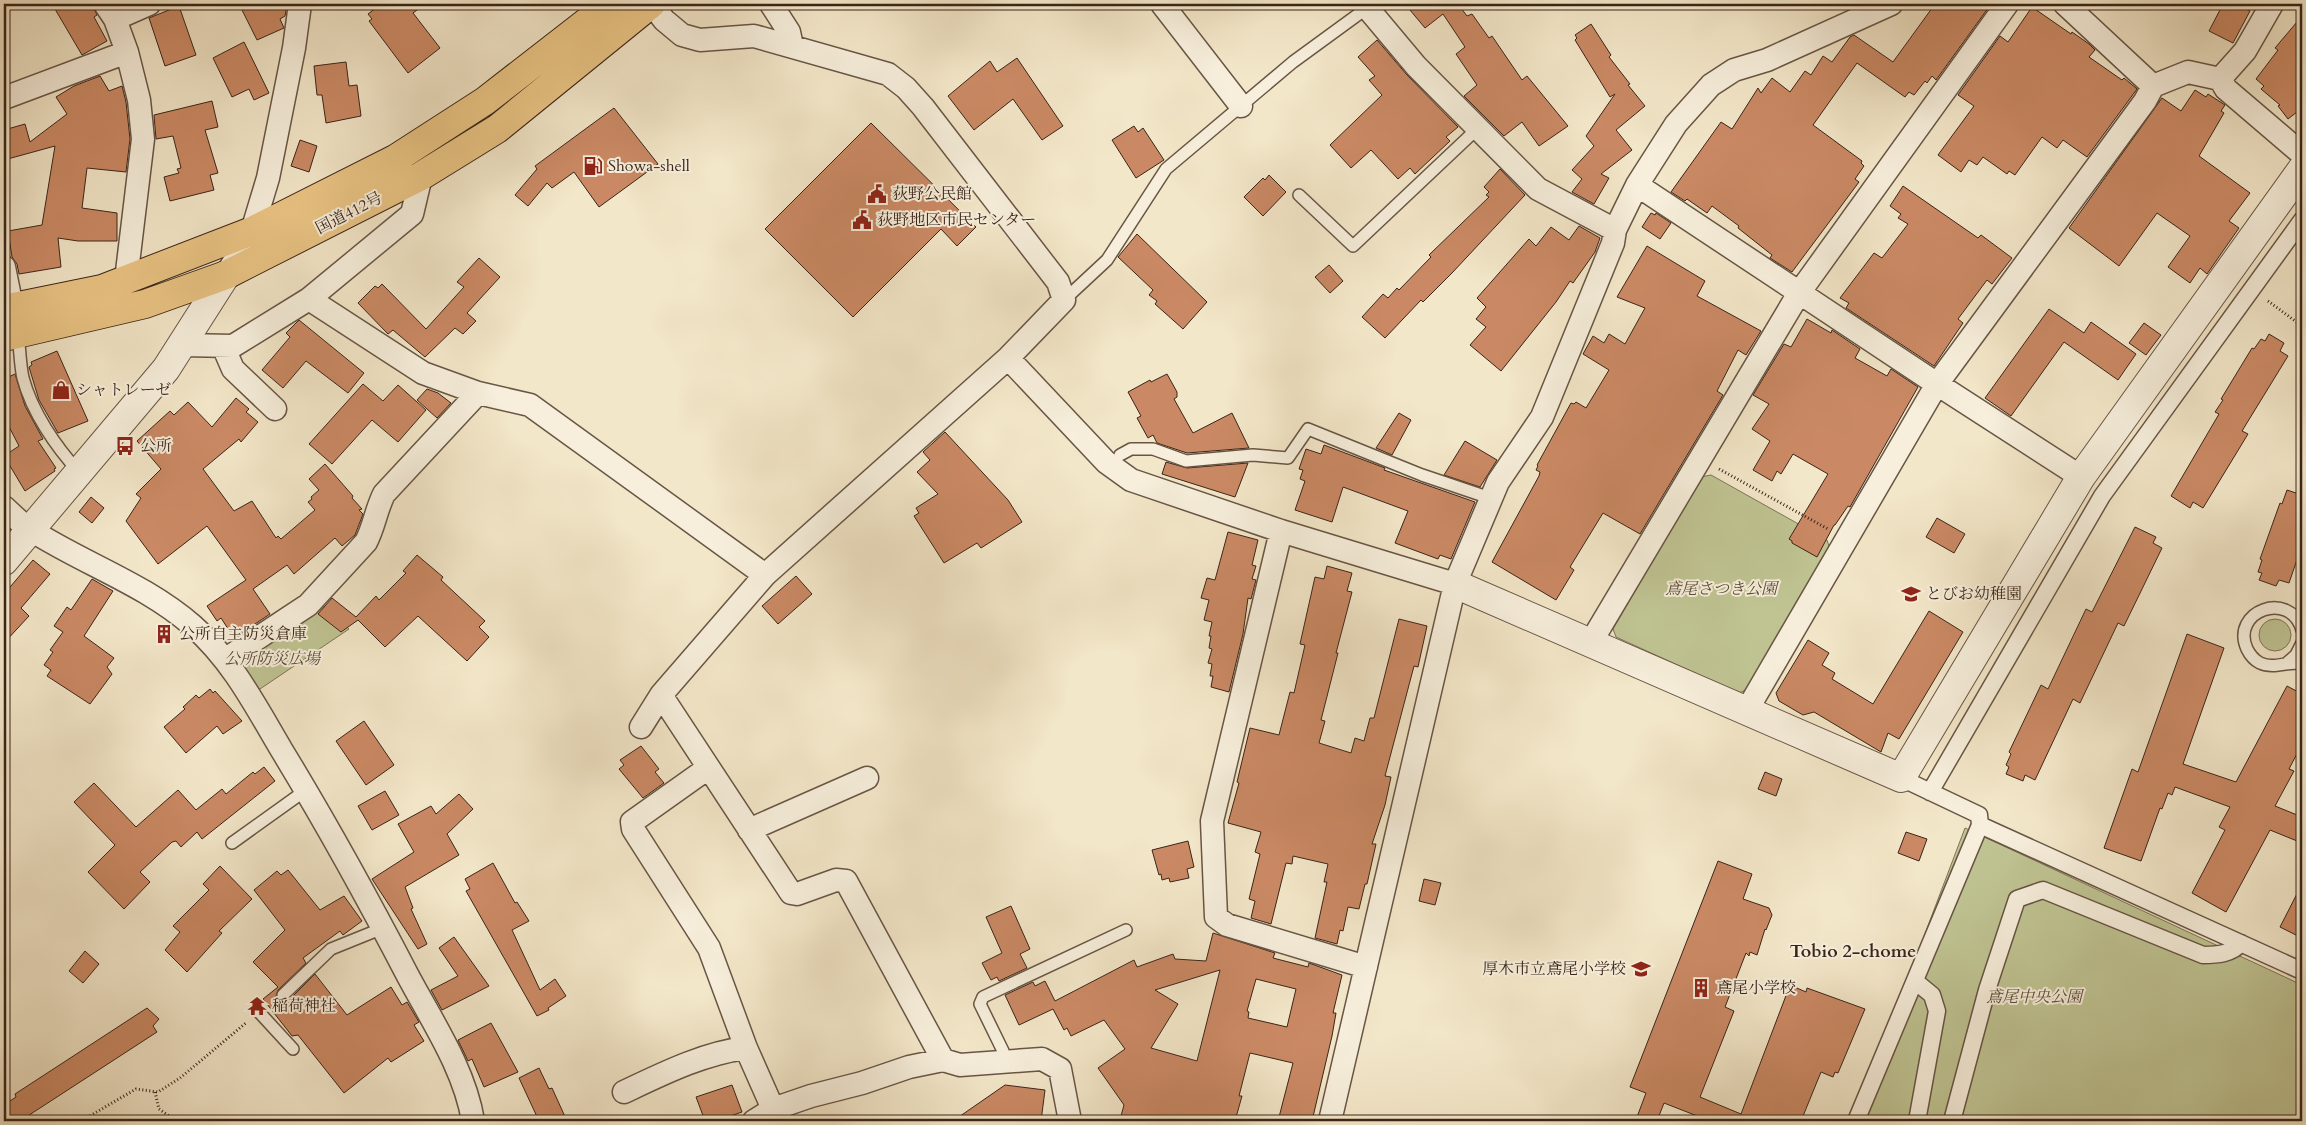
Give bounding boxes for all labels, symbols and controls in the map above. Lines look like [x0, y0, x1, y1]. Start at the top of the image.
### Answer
fuel station icon: Showa-shell [582, 155, 604, 177]
place label: Showa-shell [608, 155, 690, 177]
public building icon: 荻野公民館 [866, 183, 888, 205]
place label: 荻野公民館 [892, 183, 972, 205]
street label: 国道412号 [312, 187, 386, 239]
public building icon: 荻野地区市民センター [851, 209, 873, 231]
place label: 荻野地区市民センター [877, 209, 1036, 231]
shop icon: シャトレーゼ [50, 379, 72, 401]
place label: シャトレーゼ [76, 379, 171, 401]
bus stop icon: 公所 [114, 435, 136, 457]
place label: 公所 [140, 435, 172, 457]
park label: 鳶尾さつき公園 [1665, 578, 1780, 600]
school or university icon: とびお幼稚園 [1900, 583, 1922, 605]
place label: とびお幼稚園 [1926, 583, 2022, 605]
building icon: 公所自主防災倉庫 [153, 623, 175, 645]
place label: 公所自主防災倉庫 [179, 623, 307, 645]
park label: 公所防災広場 [224, 648, 322, 670]
district label: Tobio 2-chome [1790, 939, 1916, 964]
place label: 厚木市立鳶尾小学校 [1482, 958, 1626, 980]
school or university icon: 厚木市立鳶尾小学校 [1630, 958, 1652, 980]
building icon: 鳶尾小学校 [1690, 977, 1712, 999]
place label: 鳶尾小学校 [1716, 977, 1796, 999]
park label: 鳶尾中央公園 [1986, 986, 2085, 1008]
temple icon: 稲荷神社 [246, 995, 268, 1017]
place label: 稲荷神社 [272, 995, 336, 1017]

